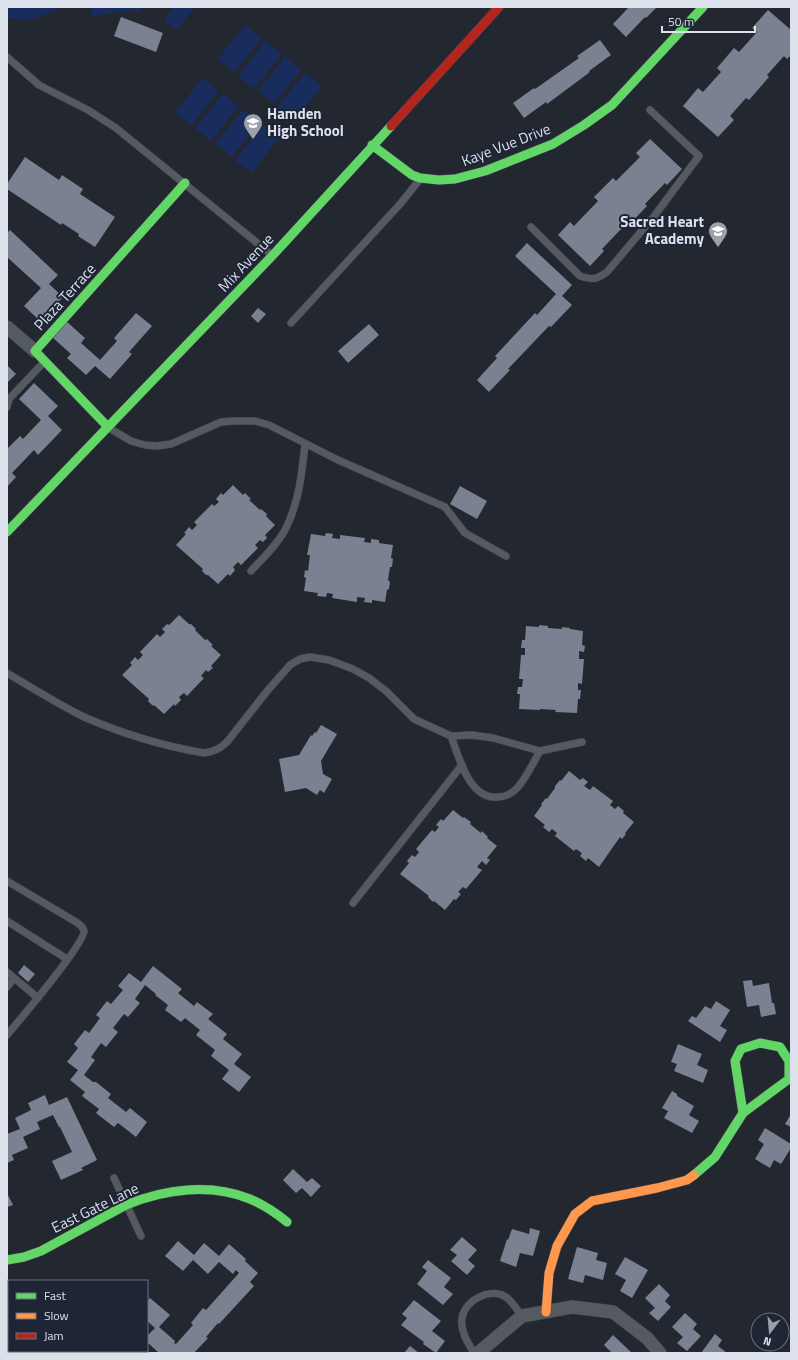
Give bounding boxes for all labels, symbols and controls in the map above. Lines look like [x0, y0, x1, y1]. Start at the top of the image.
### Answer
scale bar [662, 8, 755, 34]
text: 50 m [668, 12, 694, 31]
place label: Hamden High School [267, 102, 344, 142]
school or university icon: Hamden High School [242, 112, 264, 140]
street label: Kaye Vue Drive [458, 117, 554, 172]
place label: Sacred Heart Academy [620, 210, 705, 250]
school or university icon: Sacred Heart Academy [707, 220, 729, 248]
street label: Mix Avenue [212, 228, 279, 297]
street label: Plaza Terrace [28, 258, 101, 335]
street label: East Gate Lane [47, 1176, 142, 1239]
legend [8, 1280, 148, 1352]
text: Fast [44, 1286, 67, 1305]
text: Slow [44, 1306, 69, 1325]
north arrow [750, 1312, 790, 1352]
text: Jam [44, 1326, 64, 1345]
text: N [761, 1333, 773, 1350]

